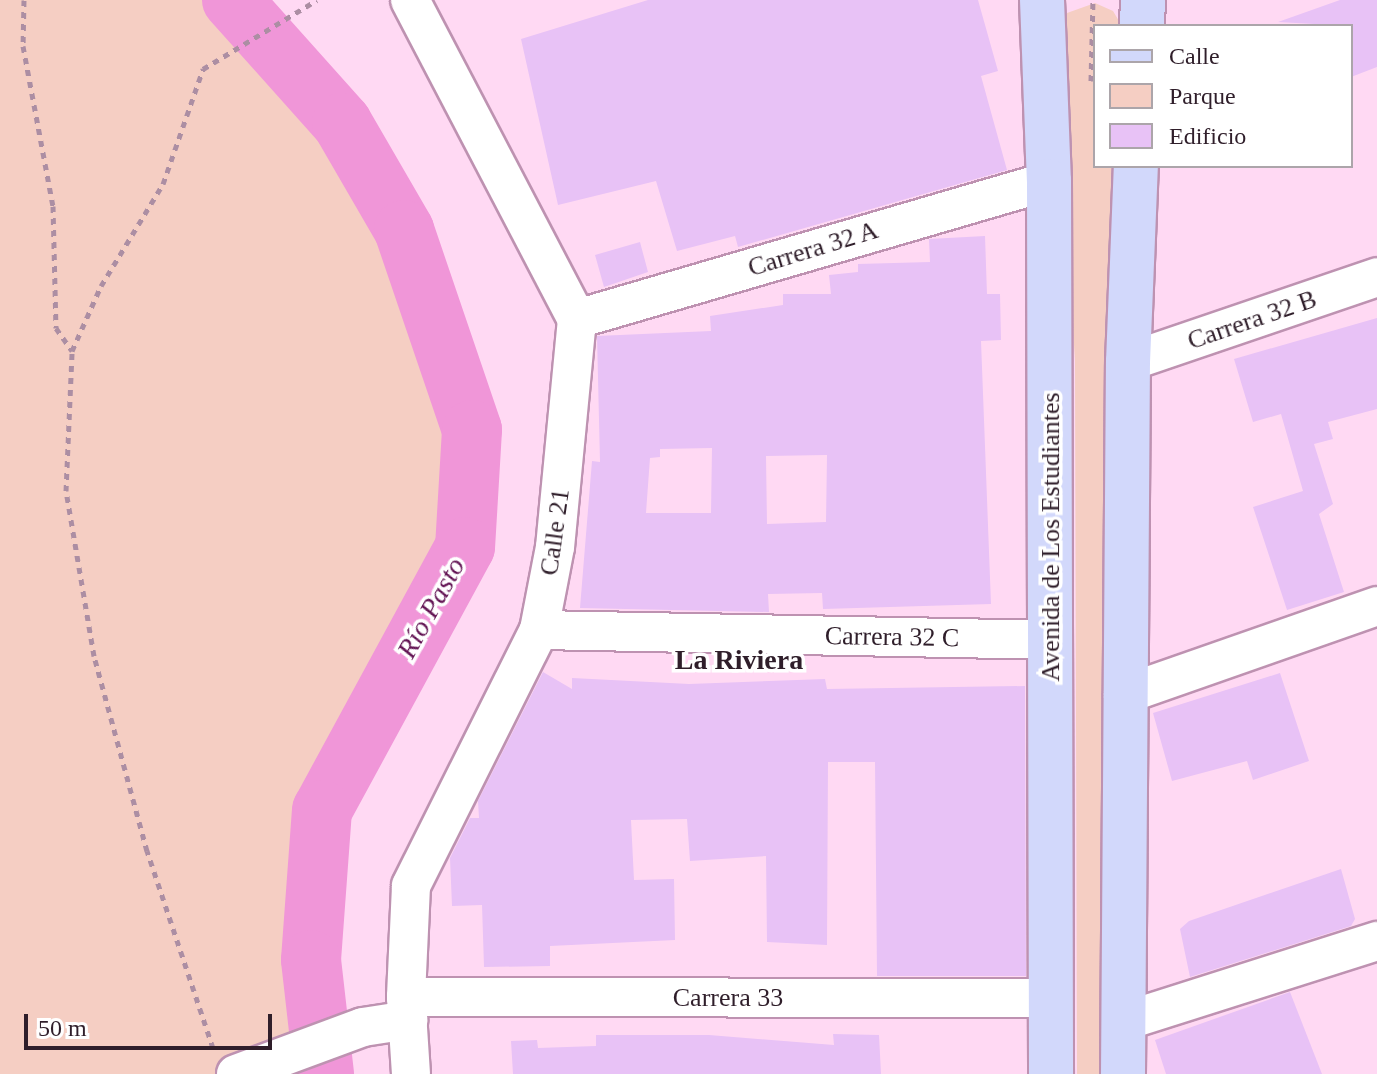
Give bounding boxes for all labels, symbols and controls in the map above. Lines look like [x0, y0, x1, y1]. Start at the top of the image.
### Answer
legend [1093, 24, 1353, 168]
text: Calle [1169, 43, 1220, 69]
text: Parque [1169, 83, 1236, 109]
text: Edificio [1169, 123, 1246, 149]
street label: Carrera 32 A [744, 214, 882, 284]
street label: Carrera 32 B [1183, 283, 1321, 357]
street label: Avenida de Los Estudiantes [1035, 392, 1067, 682]
street label: Calle 21 [533, 487, 577, 577]
water label: Río Pasto [390, 552, 472, 664]
street label: Carrera 32 C [825, 620, 959, 654]
district label: La Riviera [675, 643, 803, 677]
street label: Carrera 33 [673, 982, 783, 1014]
scale bar [28, 998, 276, 1048]
text: 50 m [38, 1015, 87, 1041]

